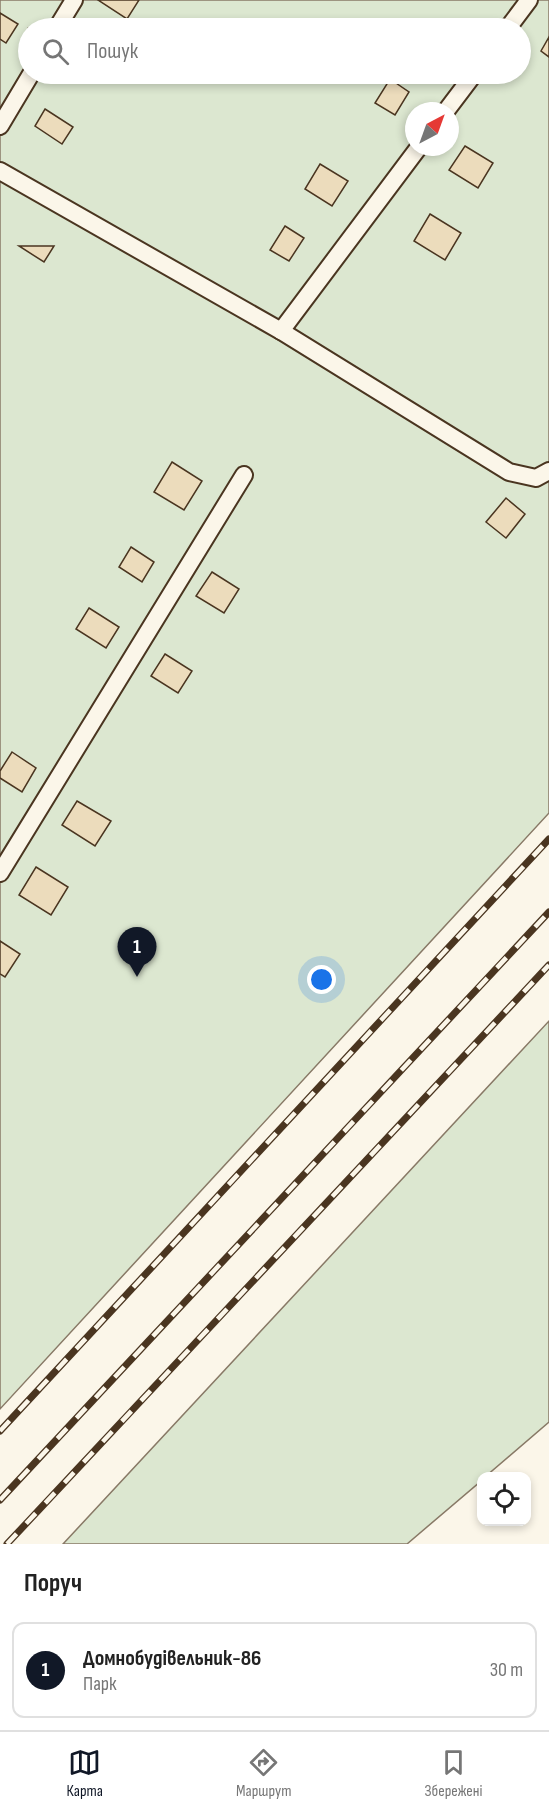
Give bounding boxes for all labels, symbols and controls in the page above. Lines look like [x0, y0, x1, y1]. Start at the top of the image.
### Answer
search box [18, 18, 531, 84]
icon: search [39, 35, 72, 68]
text: Пошук [87, 38, 138, 65]
north arrow [405, 102, 459, 156]
pin: 1 [118, 928, 156, 977]
your location [307, 965, 336, 994]
map controls [477, 1472, 531, 1526]
button: locate [477, 1472, 531, 1526]
text: Поруч [24, 1568, 82, 1599]
text: Домнобудівельник-86 [83, 1645, 261, 1672]
text: 1 [42, 1658, 49, 1682]
text: 30 m [490, 1658, 523, 1682]
text: Парк [83, 1672, 117, 1696]
tab: Карта [67, 1746, 103, 1801]
tab: Маршрут [236, 1746, 291, 1801]
tab: Збережені [425, 1746, 482, 1801]

